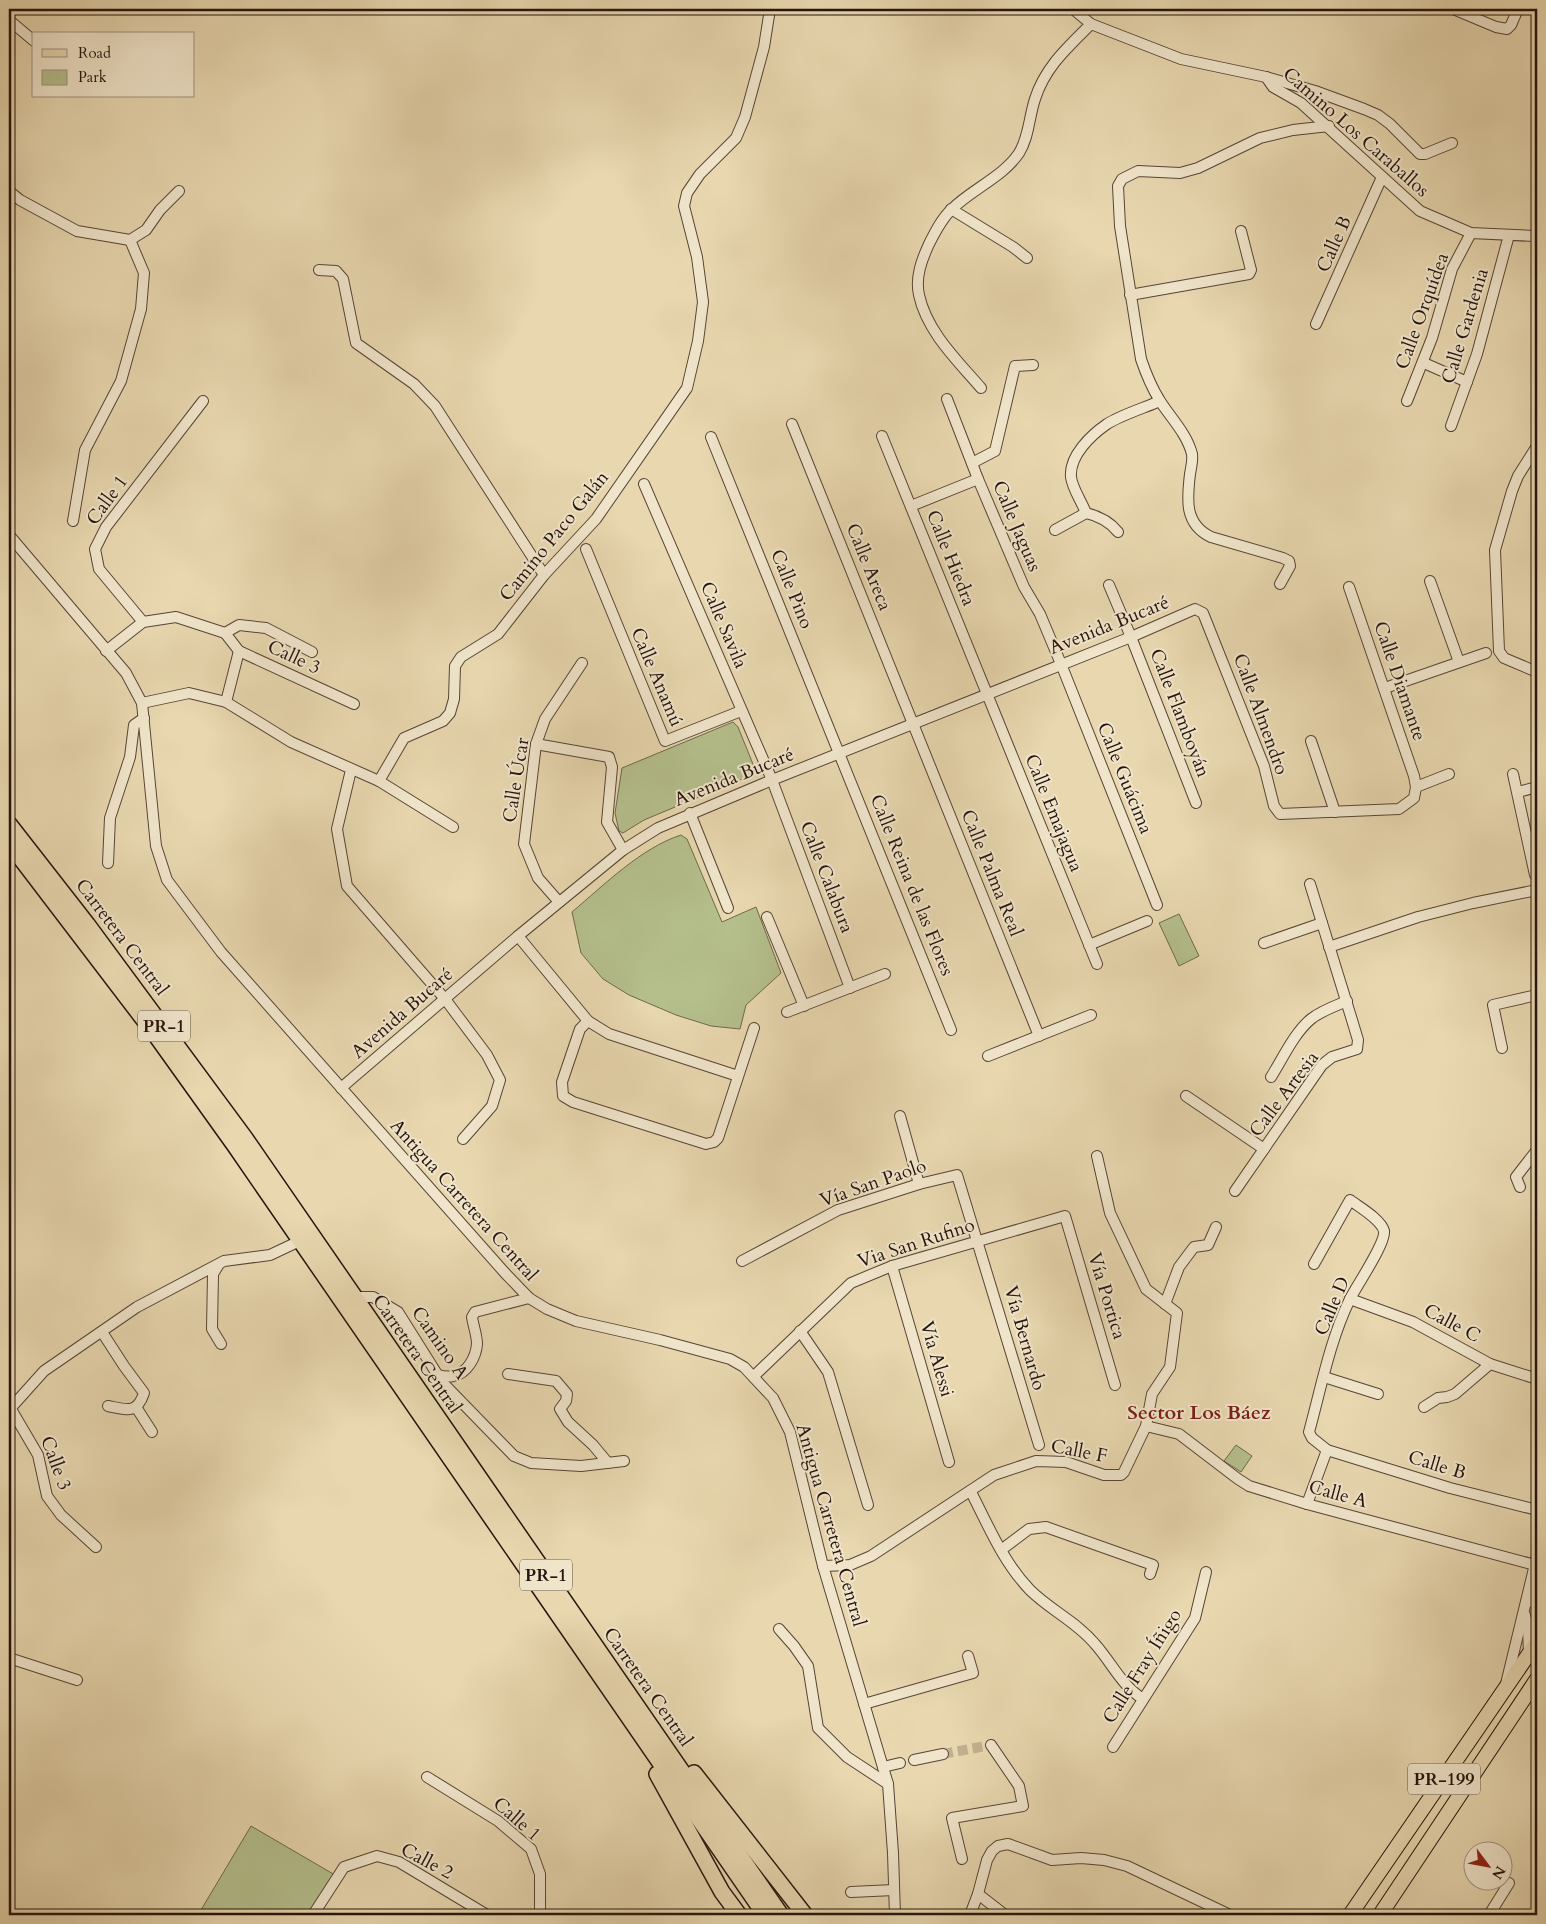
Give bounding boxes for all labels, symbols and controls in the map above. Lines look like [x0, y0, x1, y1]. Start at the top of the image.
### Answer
legend [32, 32, 195, 98]
text: Road [78, 43, 111, 63]
street label: Camino Los Caraballos [1277, 61, 1435, 203]
text: Park [78, 67, 107, 87]
street label: Calle B [1310, 212, 1358, 276]
street label: Calle Orquídea [1389, 249, 1455, 373]
street label: Calle Gardenia [1435, 265, 1495, 387]
street label: Camino Paco Galán [493, 465, 615, 607]
street label: Calle 1 [80, 470, 134, 530]
street label: Calle Jaguas [986, 477, 1048, 575]
street label: Calle Hiedra [920, 506, 982, 610]
street label: Calle Areca [840, 519, 898, 615]
street label: Calle Pino [764, 545, 820, 633]
street label: Calle Savila [694, 578, 754, 672]
street label: Avenida Bucaré [1045, 589, 1173, 661]
street label: Calle Diamante [1367, 618, 1433, 744]
street label: Calle Anamú [624, 624, 690, 730]
street label: Calle 3 [263, 633, 325, 681]
street label: Calle Flamboyán [1144, 645, 1217, 781]
street label: Calle Almendro [1227, 650, 1295, 778]
street label: Calle Guácima [1091, 718, 1159, 838]
street label: Calle Úcar [496, 736, 536, 824]
street label: Avenida Bucaré [670, 741, 798, 813]
street label: Calle Emajagua [1019, 750, 1089, 876]
street label: Calle Reina de las Flores [864, 790, 960, 980]
street label: Calle Palma Real [955, 806, 1029, 940]
street label: Calle Calabura [794, 817, 860, 937]
street label: Carretera Central [69, 873, 175, 1001]
street label: Avenida Bucaré [346, 961, 458, 1065]
road number: PR-1 [138, 1010, 190, 1042]
street label: Calle Artesia [1243, 1046, 1325, 1142]
street label: Antigua Carretera Central [384, 1113, 544, 1287]
street label: Vía San Paolo [816, 1153, 930, 1213]
street label: Via San Rufino [854, 1212, 978, 1274]
street label: Vía Portica [1082, 1250, 1132, 1342]
street label: Calle D [1308, 1273, 1356, 1339]
street label: Vía Bernardo [998, 1283, 1052, 1393]
street label: Carretera Central [366, 1289, 468, 1419]
street label: Calle C [1419, 1297, 1485, 1349]
street label: Camino A [405, 1301, 475, 1385]
street label: Vía Alessi [914, 1318, 960, 1400]
district label: Sector Los Báez [1127, 1399, 1271, 1426]
street label: Antigua Carretera Central [790, 1420, 872, 1630]
street label: Calle 3 [34, 1432, 78, 1494]
street label: Calle F [1049, 1433, 1109, 1469]
street label: Calle B [1405, 1444, 1469, 1486]
street label: Calle A [1306, 1474, 1371, 1514]
road number: PR-1 [520, 1560, 572, 1590]
street label: Calle Fray Íñigo [1096, 1604, 1188, 1728]
street label: Carretera Central [597, 1622, 699, 1752]
road number: PR-199 [1408, 1764, 1480, 1795]
street label: Calle 1 [487, 1791, 547, 1847]
street label: Calle 2 [396, 1836, 458, 1886]
north arrow [1464, 1842, 1514, 1892]
text: N [1487, 1862, 1510, 1883]

